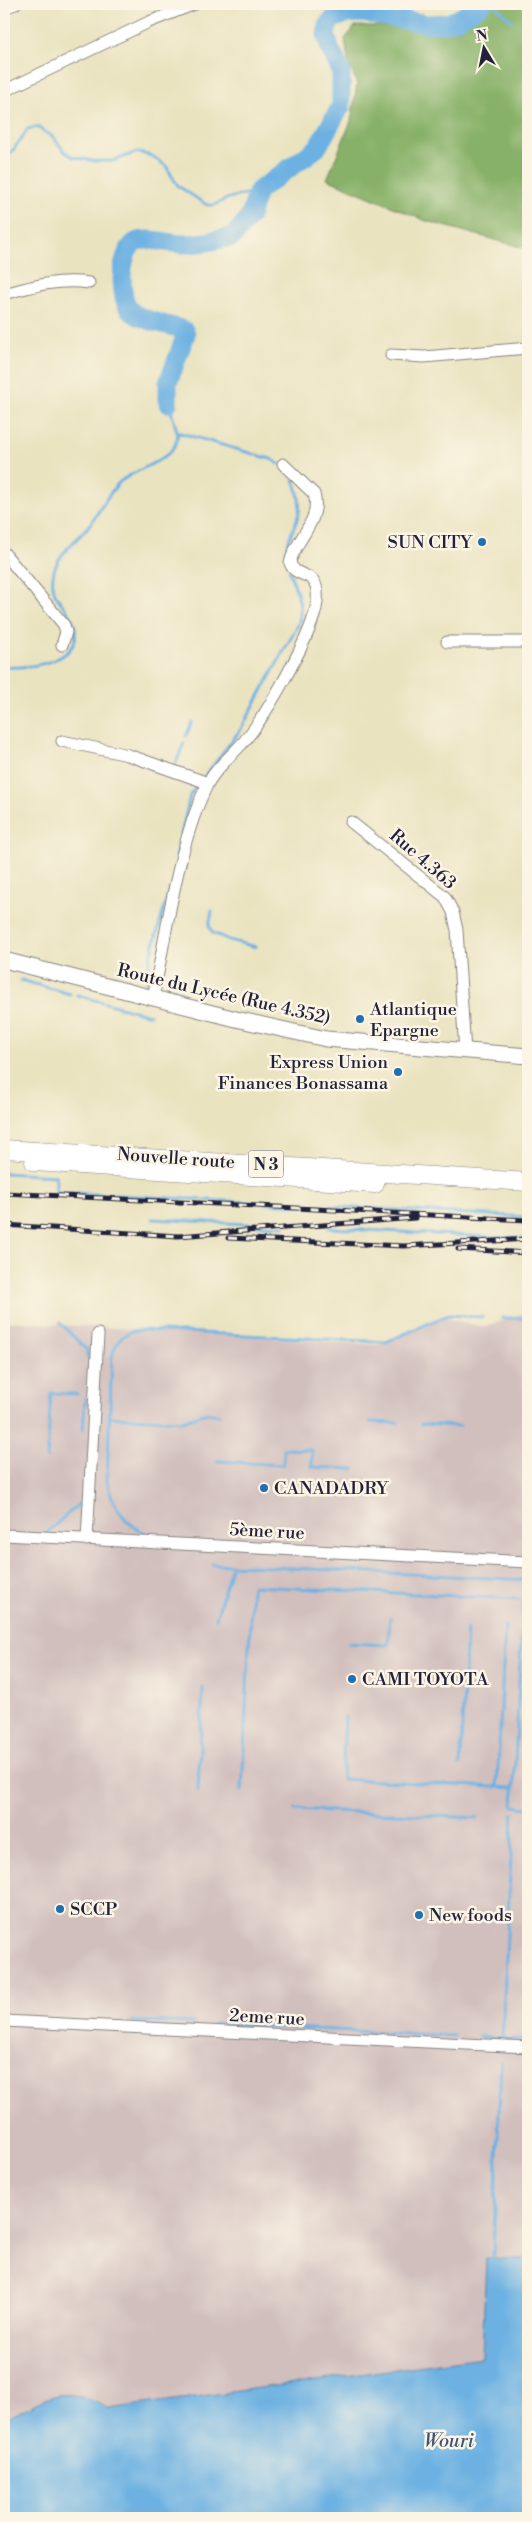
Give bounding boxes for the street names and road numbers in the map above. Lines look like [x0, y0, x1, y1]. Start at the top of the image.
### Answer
street label: Rue 4.363 [385, 824, 461, 895]
street label: Route du Lycée (Rue 4.352) [115, 959, 333, 1030]
street label: Nouvelle route [116, 1143, 236, 1174]
road number: N 3 [248, 1150, 284, 1178]
street label: 5ème rue [229, 1518, 305, 1545]
street label: 2eme rue [229, 2004, 305, 2031]

